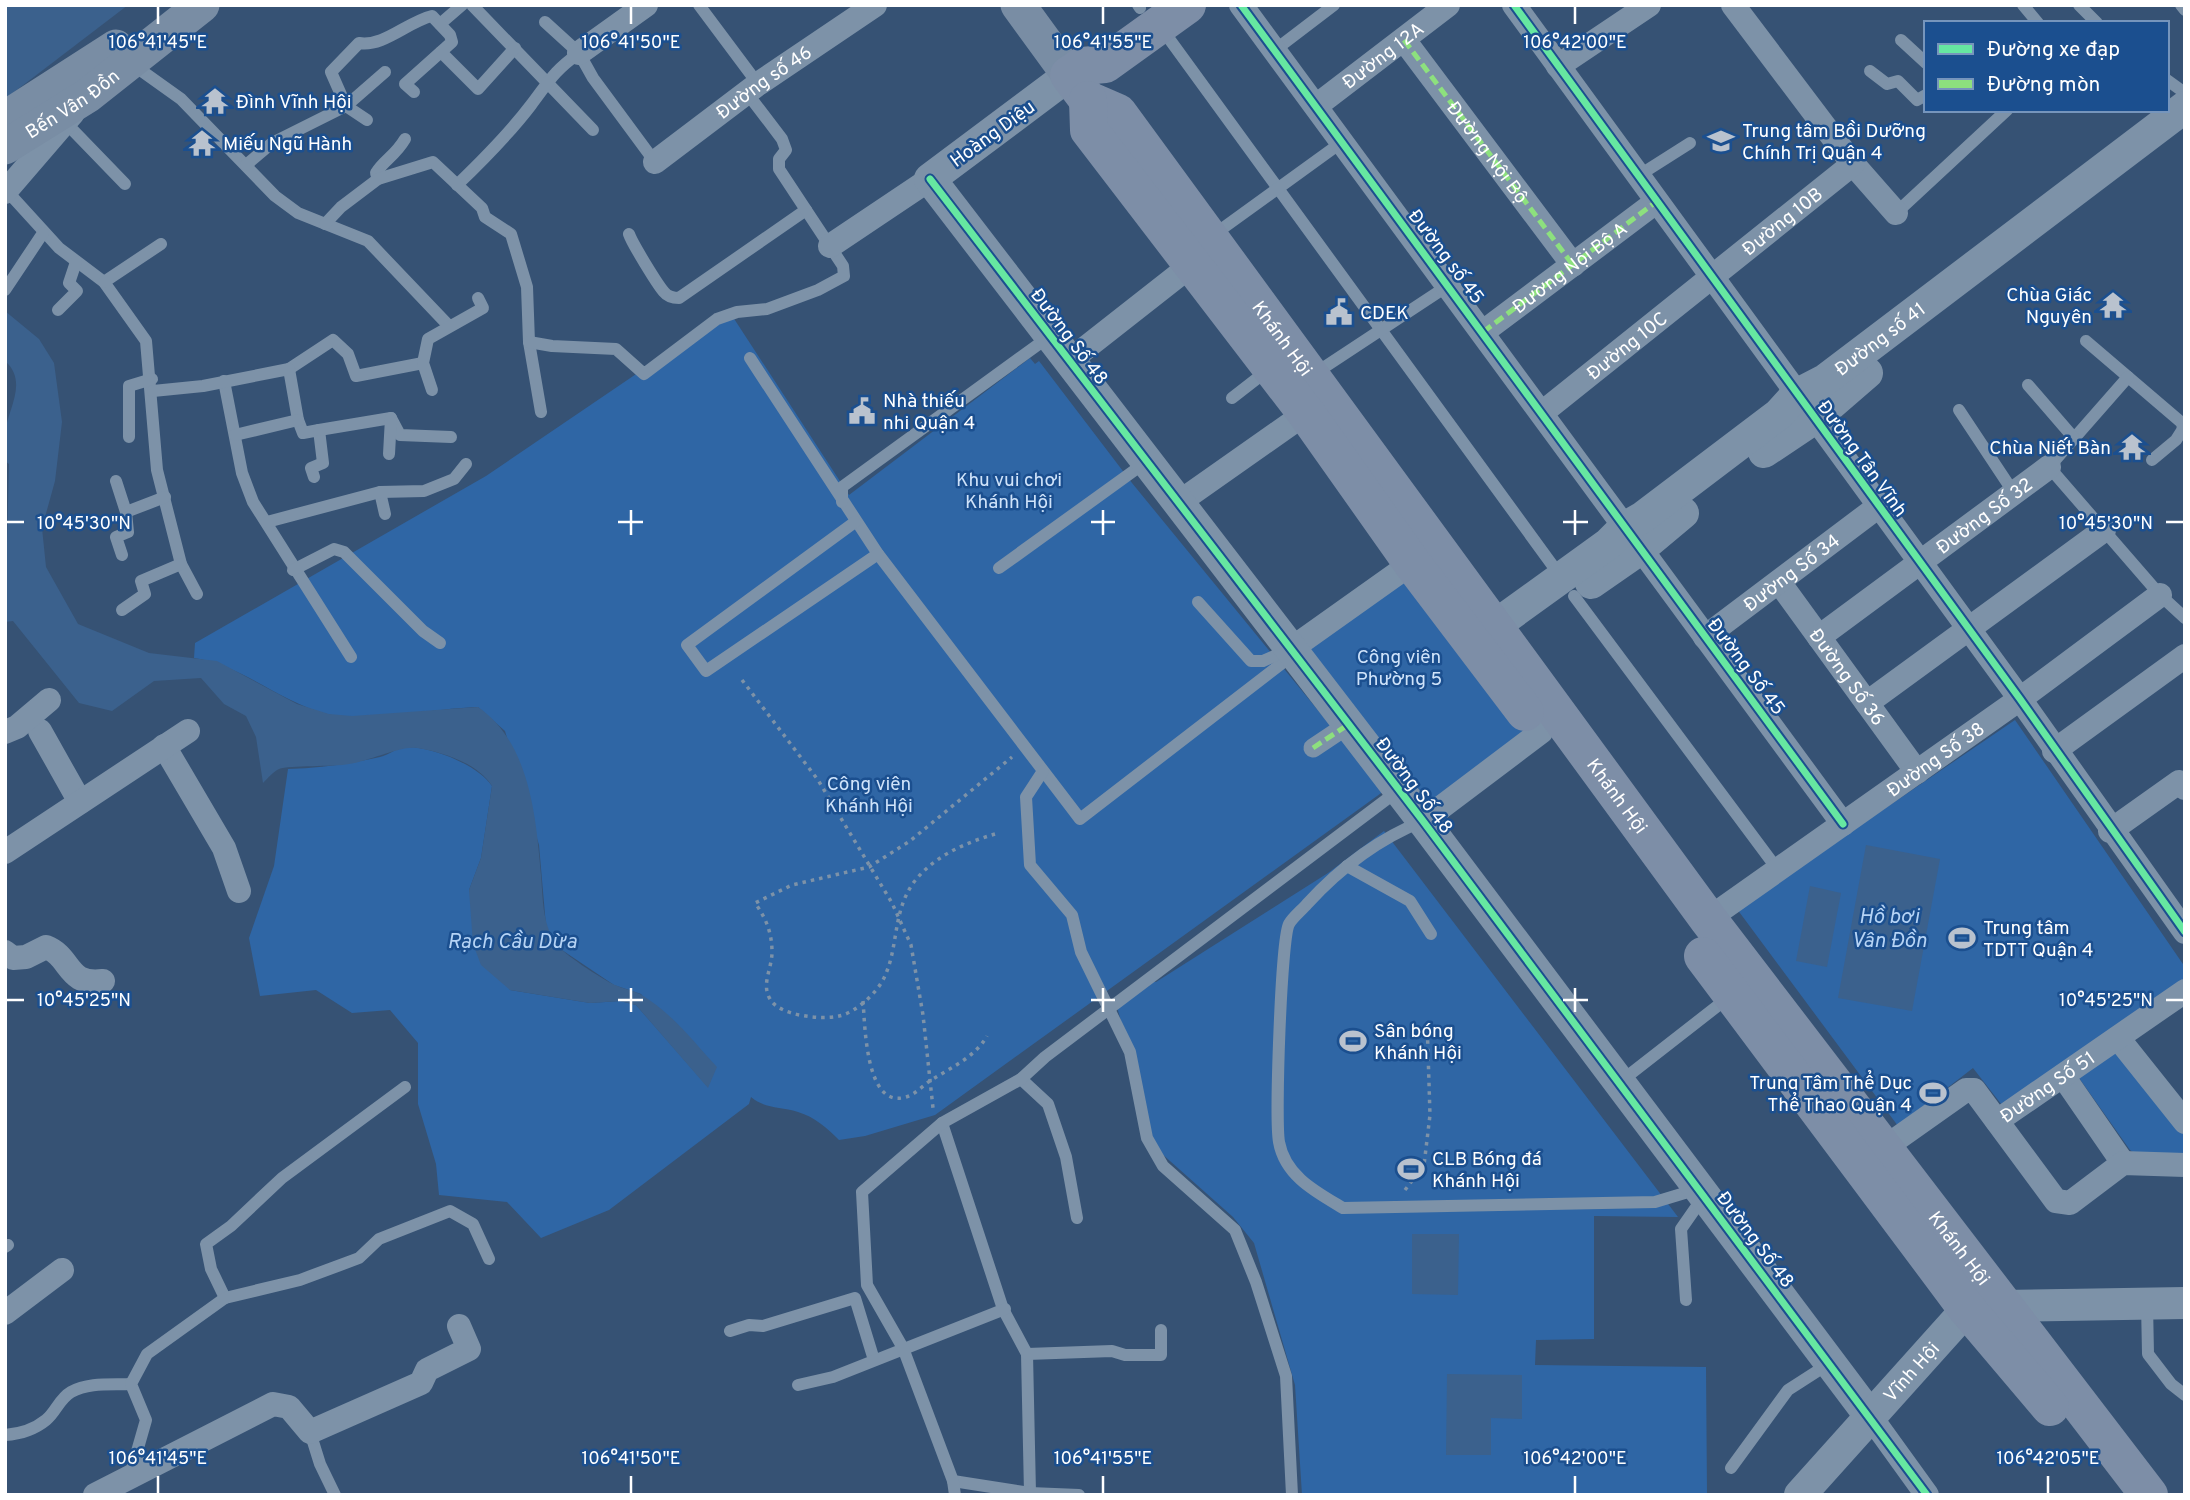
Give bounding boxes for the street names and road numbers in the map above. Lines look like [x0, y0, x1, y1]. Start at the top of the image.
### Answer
street label: Đường 12A [1338, 18, 1430, 95]
street label: Đường số 46 [712, 41, 817, 125]
street label: Bến Vân Đồn [22, 65, 125, 145]
street label: Hoàng Diệu [946, 96, 1040, 173]
street label: Đường Nội Bộ [1440, 97, 1533, 209]
street label: Đường 10B [1738, 183, 1828, 262]
street label: Đường số 45 [1402, 205, 1489, 309]
street label: Đường Nội Bộ A [1508, 218, 1633, 320]
street label: Đường Số 48 [1024, 284, 1113, 390]
street label: Khánh Hội [1246, 297, 1317, 382]
street label: Đường số 41 [1831, 298, 1931, 382]
street label: Đường 10C [1583, 307, 1673, 386]
street label: Đường Tân Vĩnh [1811, 396, 1912, 522]
street label: Đường Số 32 [1932, 473, 2038, 560]
street label: Đường Số 34 [1739, 530, 1846, 618]
street label: Đường Số 45 [1701, 614, 1790, 720]
street label: Đường Số 36 [1803, 625, 1889, 731]
street label: Đường Số 38 [1883, 718, 1990, 803]
street label: Đường Số 48 [1369, 733, 1458, 839]
street label: Khánh Hội [1580, 754, 1652, 839]
street label: Đường Số 51 [1996, 1047, 2101, 1129]
street label: Đường Số 48 [1710, 1187, 1799, 1293]
street label: Khánh Hội [1922, 1207, 1994, 1291]
street label: Vĩnh Hội [1879, 1338, 1946, 1408]

